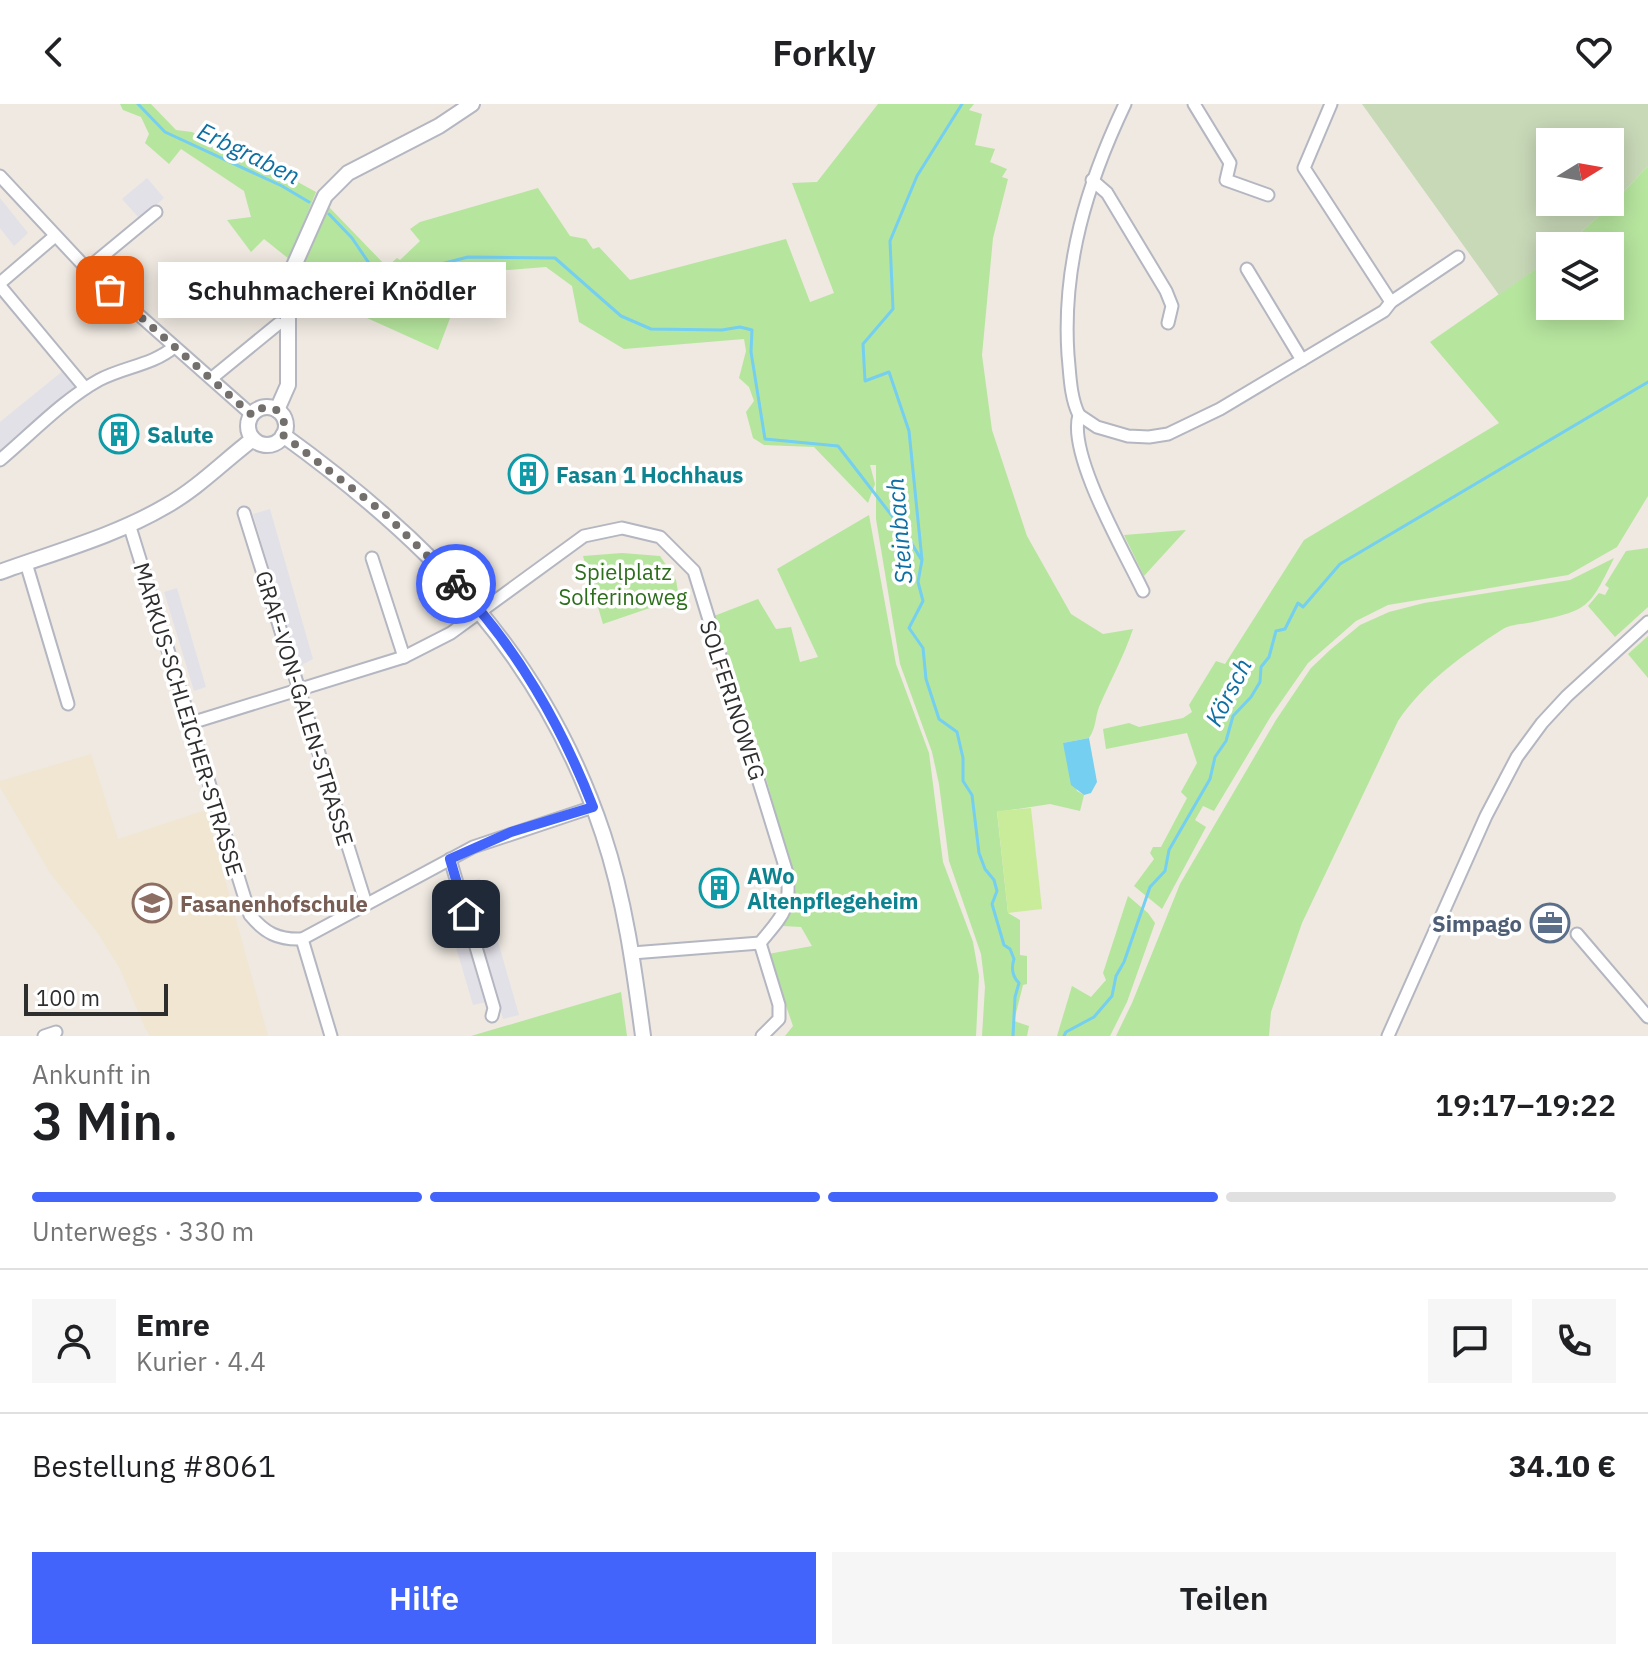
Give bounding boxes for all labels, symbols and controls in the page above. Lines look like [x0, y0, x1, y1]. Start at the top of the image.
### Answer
text: Forkly [772, 29, 876, 76]
icon: back [32, 30, 76, 74]
icon: heart [1572, 30, 1616, 74]
water label: Erbgraben [192, 114, 306, 192]
north arrow [1536, 128, 1624, 216]
map controls [1536, 128, 1624, 320]
button: layers [1536, 232, 1624, 320]
pin [76, 256, 144, 324]
callout: Schuhmacherei Knödler [158, 262, 506, 318]
icon: bag [88, 268, 132, 312]
text: Schuhmacherei Knödler [188, 273, 477, 307]
building icon: Salute [98, 413, 140, 455]
place label: Salute [147, 420, 214, 449]
building icon: Fasan 1 Hochhaus [507, 453, 549, 495]
place label: Fasan 1 Hochhaus [556, 460, 743, 489]
water label: Steinbach [878, 477, 920, 585]
courier [416, 544, 496, 624]
park label: Spielplatz Solferinoweg [559, 557, 688, 611]
street label: MARKUS-SCHLEICHER-STRASSE [127, 559, 251, 879]
icon: bike [434, 562, 478, 606]
street label: GRAF-VON-GALEN-STRASSE [249, 567, 361, 849]
street label: SOLFERINOWEG [694, 616, 772, 784]
water label: Körsch [1197, 653, 1259, 731]
place label: AWo Altenpflegeheim [747, 861, 918, 915]
building icon: AWo Altenpflegeheim [698, 867, 740, 909]
pin [432, 880, 500, 948]
school or university icon: Fasanenhofschule [131, 882, 173, 924]
place label: Fasanenhofschule [180, 889, 368, 918]
icon: home [444, 892, 488, 936]
office icon: Simpago [1529, 902, 1571, 944]
place label: Simpago [1432, 909, 1522, 938]
scale bar [24, 980, 168, 1016]
text: 100 m [36, 983, 100, 1012]
text: Ankunft in [32, 1057, 151, 1091]
text: 19:17–19:22 [1435, 1085, 1616, 1124]
text: 3 Min. [32, 1087, 178, 1154]
text: Unterwegs · 330 m [32, 1214, 254, 1248]
button: person [32, 1299, 116, 1383]
button: chat [1428, 1299, 1512, 1383]
button: phone [1532, 1299, 1616, 1383]
text: Emre [136, 1305, 210, 1344]
text: Kurier · 4.4 [136, 1344, 266, 1378]
text: Bestellung #8061 [32, 1446, 276, 1485]
text: 34.10 € [1509, 1446, 1616, 1485]
button: Hilfe [32, 1552, 816, 1644]
button: Teilen [832, 1552, 1616, 1644]

